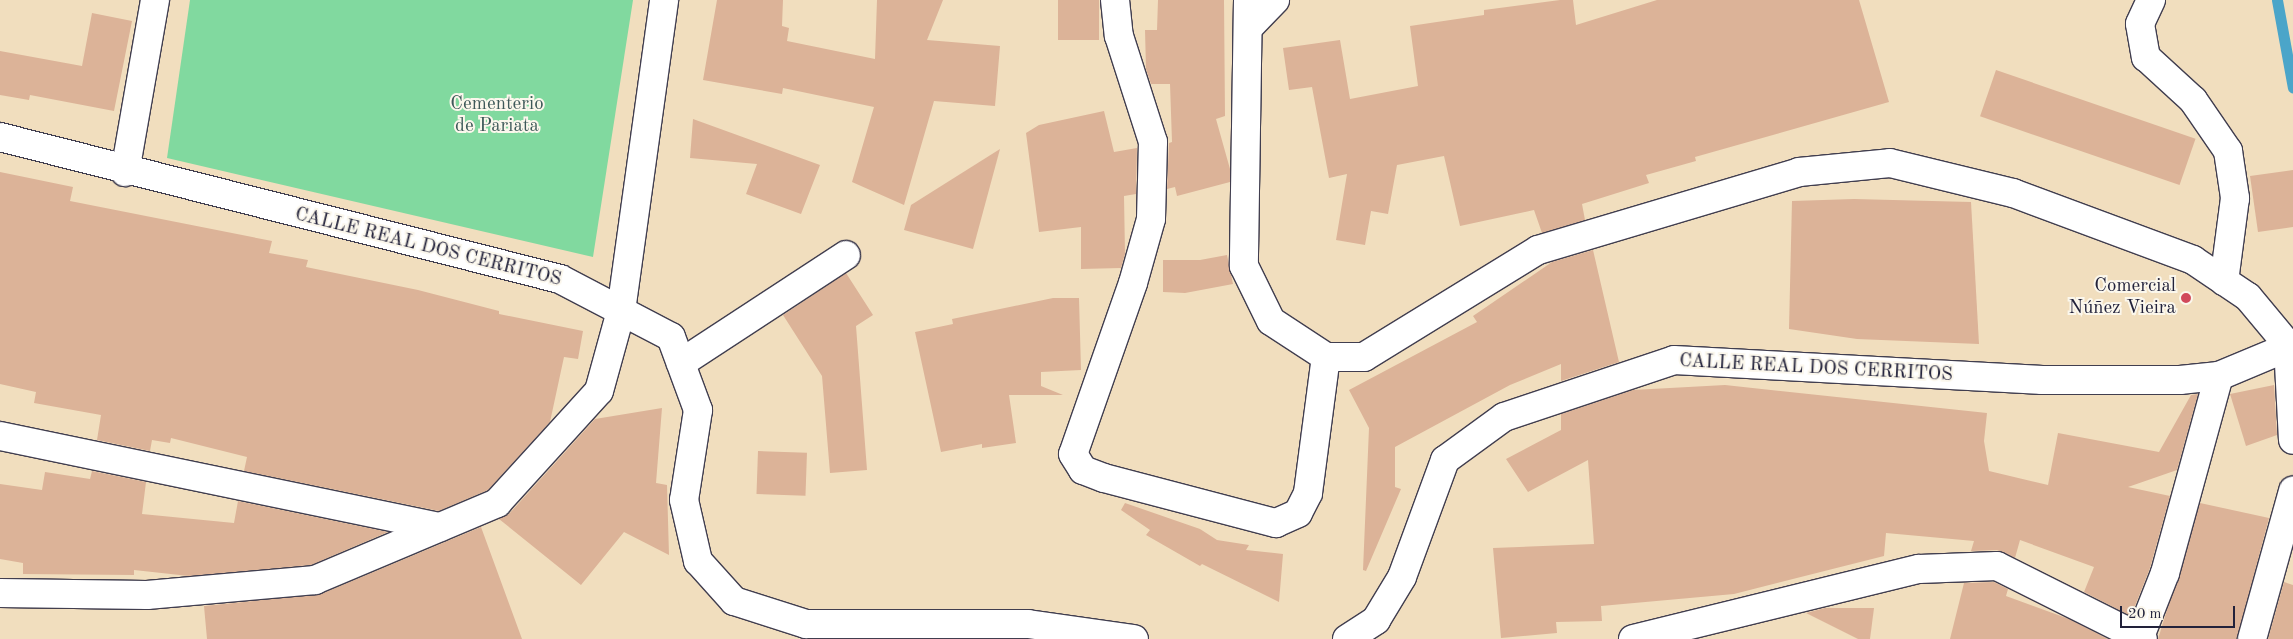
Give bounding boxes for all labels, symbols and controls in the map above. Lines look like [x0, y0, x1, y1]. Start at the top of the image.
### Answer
park label: Cementerio de Pariata [450, 94, 544, 138]
street label: CALLE REAL DOS CERRITOS [292, 204, 564, 292]
place label: Comercial Núñez Vieira [2069, 276, 2176, 320]
marker: Comercial Núñez Vieira [2180, 292, 2192, 304]
street label: CALLE REAL DOS CERRITOS [1679, 350, 1953, 388]
scale bar [2123, 596, 2238, 628]
text: 20 m [2128, 607, 2162, 622]

